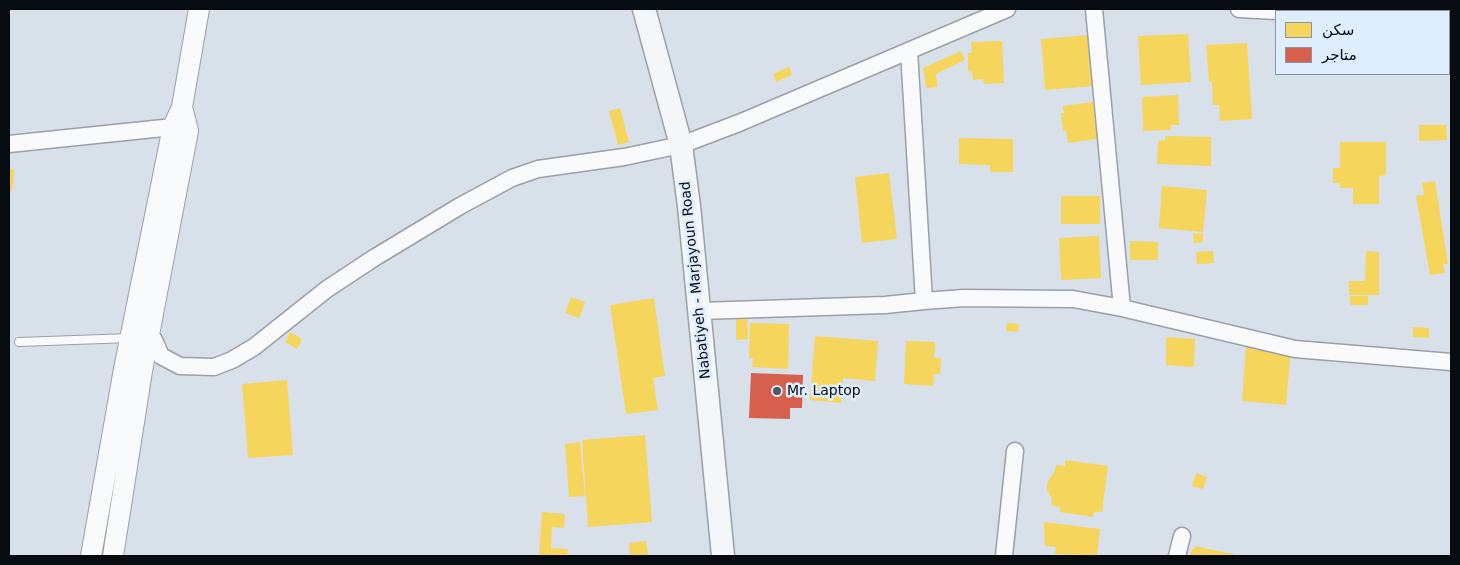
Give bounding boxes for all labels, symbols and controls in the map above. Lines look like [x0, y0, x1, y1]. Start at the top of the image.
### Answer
legend [1275, 10, 1450, 75]
text: سكن [1322, 21, 1354, 39]
text: متاجر [1322, 46, 1357, 64]
street label: Nabatiyeh - Marjayoun Road [677, 180, 715, 380]
place label: Mr. Laptop [787, 383, 861, 399]
marker: Mr. Laptop [771, 385, 783, 397]

